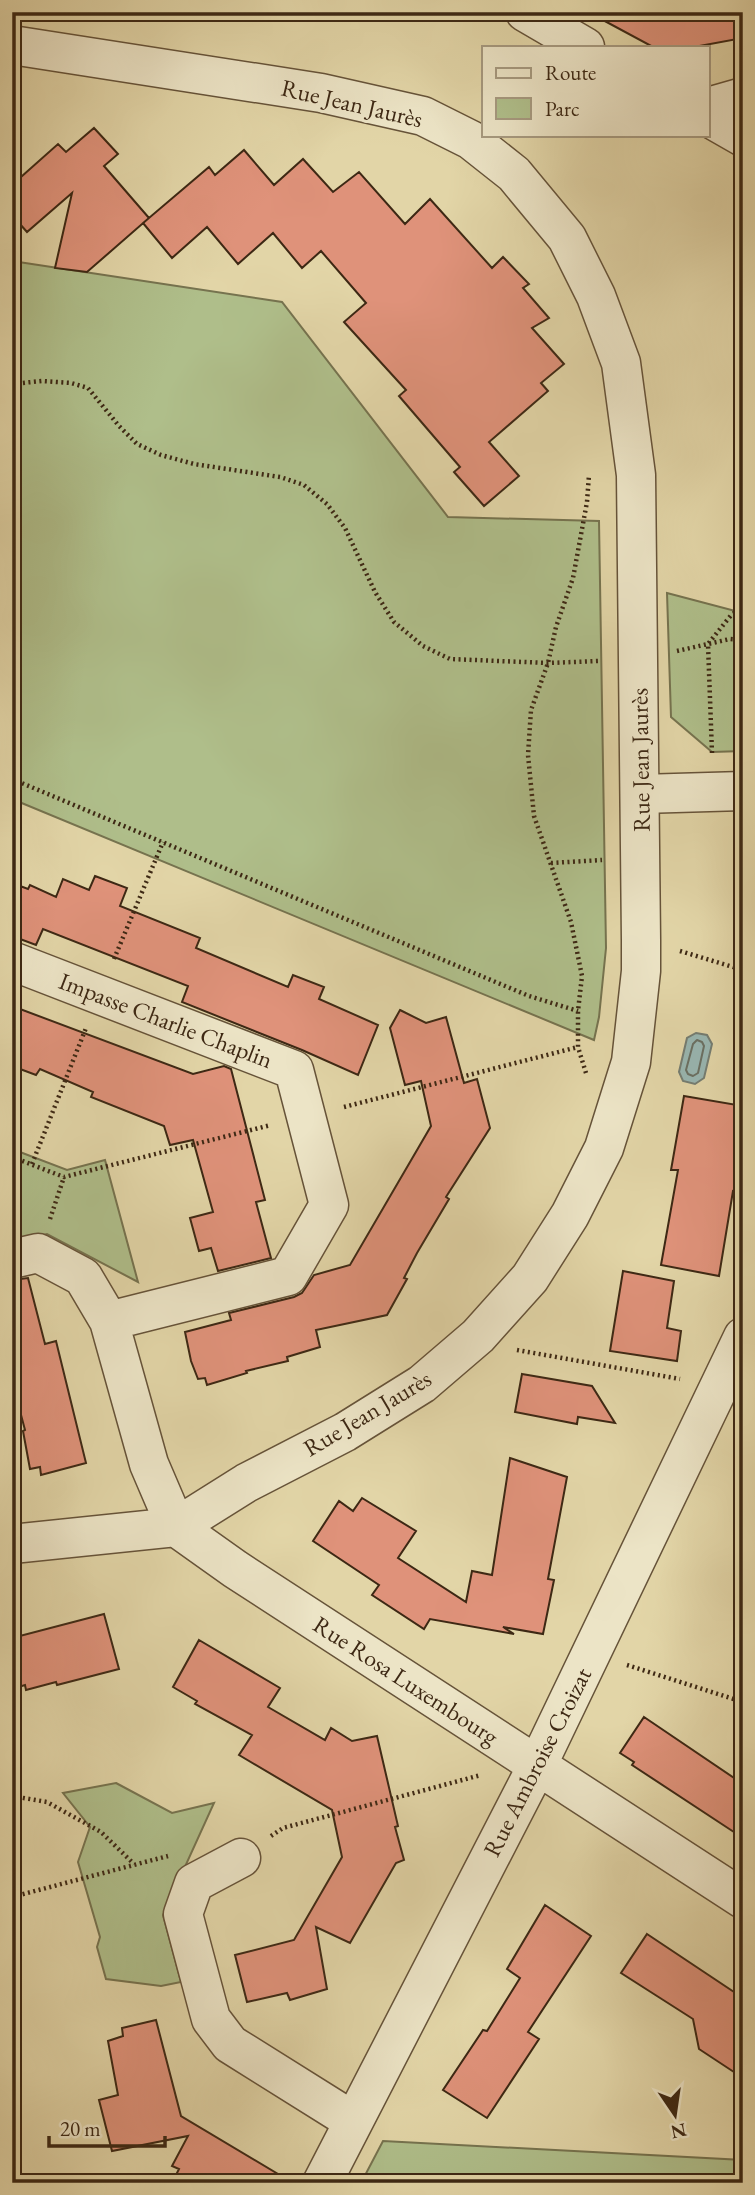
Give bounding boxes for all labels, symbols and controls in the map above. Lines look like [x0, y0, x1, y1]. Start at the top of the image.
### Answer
legend [482, 46, 710, 136]
text: Route [545, 59, 596, 86]
street label: Rue Jean Jaurès [278, 72, 426, 134]
text: Parc [545, 95, 579, 122]
street label: Rue Jean Jaurès [623, 688, 657, 832]
street label: Impasse Charlie Chaplin [55, 965, 277, 1075]
street label: Rue Jean Jaurès [297, 1363, 437, 1463]
street label: Rue Rosa Luxembourg [307, 1609, 505, 1752]
street label: Rue Ambroise Croizat [476, 1662, 598, 1862]
north arrow [640, 2080, 710, 2150]
scale bar [49, 2104, 164, 2148]
text: 20 m [60, 2115, 101, 2142]
text: N [668, 2117, 689, 2145]

